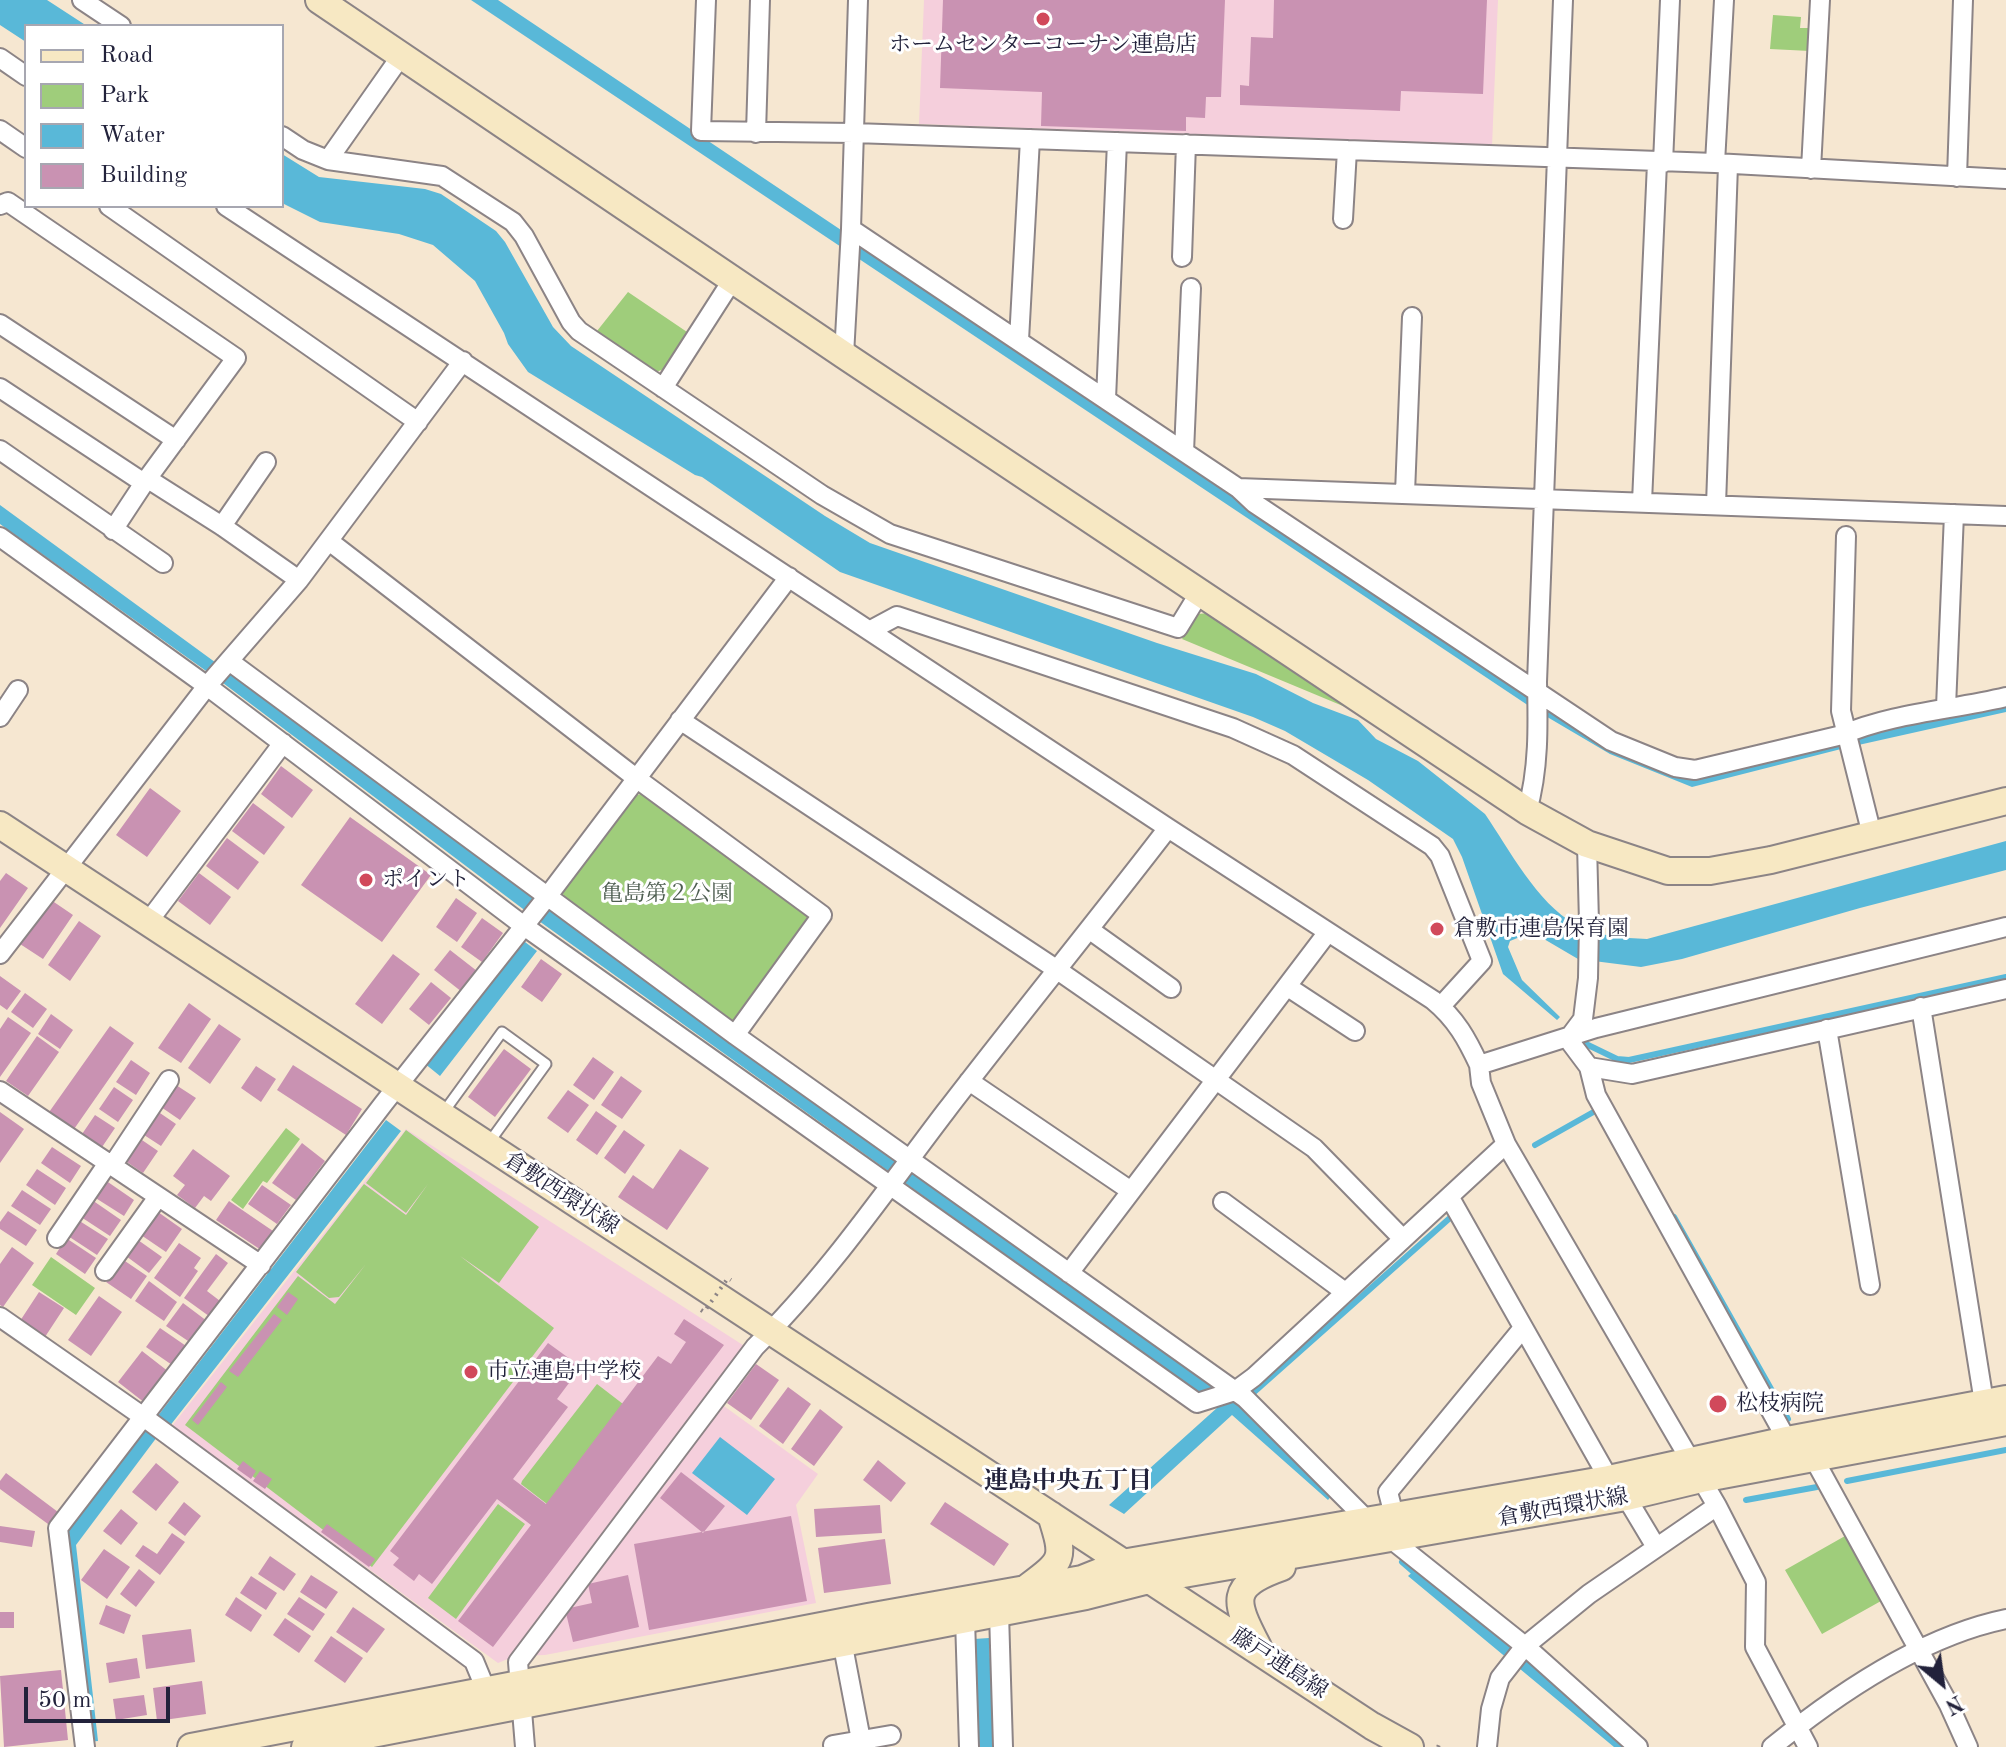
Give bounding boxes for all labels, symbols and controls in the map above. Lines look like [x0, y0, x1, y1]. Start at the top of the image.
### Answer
marker: ホームセンターコーナン連島店 [1034, 10, 1052, 28]
legend [24, 24, 284, 208]
place label: ホームセンターコーナン連島店 [889, 32, 1197, 58]
text: Road [100, 44, 153, 68]
text: Park [100, 84, 149, 108]
text: Water [100, 124, 165, 148]
text: Building [100, 164, 187, 188]
place label: ポイント [382, 867, 470, 893]
marker: ポイント [357, 871, 375, 889]
park label: 亀島第２公園 [601, 881, 733, 907]
place label: 倉敷市連島保育園 [1453, 916, 1629, 942]
marker: 倉敷市連島保育園 [1428, 920, 1446, 938]
street label: 倉敷西環状線 [498, 1147, 624, 1241]
place label: 市立連島中学校 [487, 1359, 641, 1385]
marker: 市立連島中学校 [462, 1363, 480, 1381]
place label: 松枝病院 [1736, 1391, 1824, 1417]
marker: 松枝病院 [1707, 1393, 1729, 1415]
district label: 連島中央五丁目 [984, 1468, 1152, 1496]
street label: 倉敷西環状線 [1496, 1484, 1630, 1532]
street label: 藤戸連島線 [1226, 1623, 1332, 1705]
north arrow [1902, 1643, 1982, 1723]
scale bar [28, 1671, 174, 1721]
text: 50 m [38, 1689, 92, 1713]
text: N [1941, 1690, 1966, 1718]

